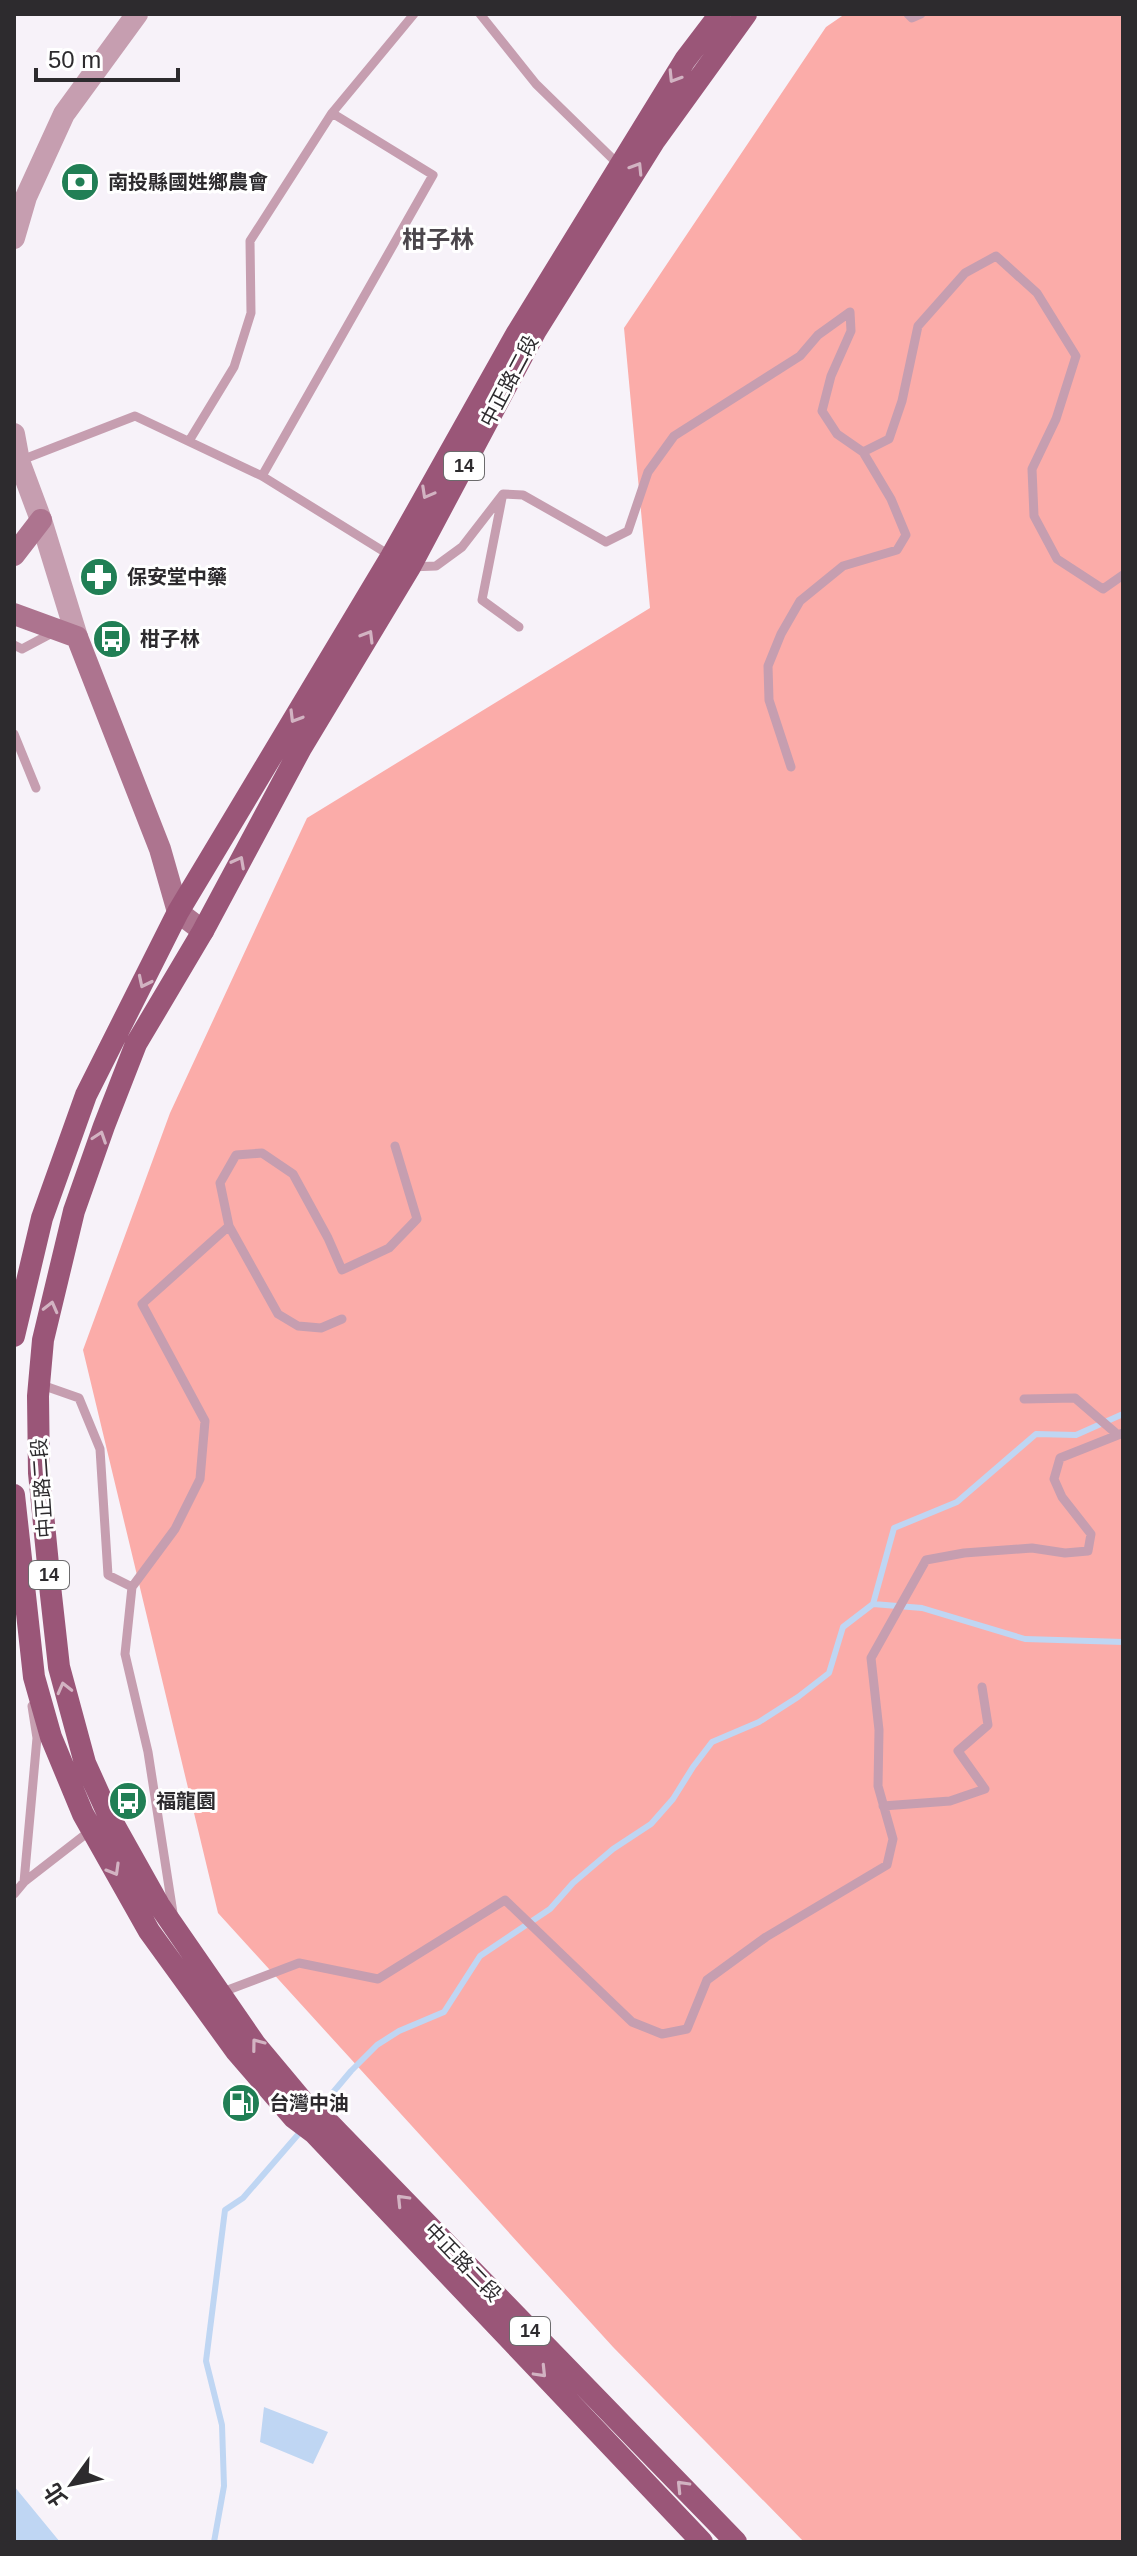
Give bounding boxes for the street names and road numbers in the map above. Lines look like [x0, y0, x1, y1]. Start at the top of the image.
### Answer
street label: 中正路二段 [476, 332, 542, 430]
road number: 14 [444, 452, 484, 480]
street label: 中正路二段 [28, 1437, 56, 1539]
road number: 14 [29, 1561, 69, 1589]
street label: 中正路二段 [420, 2218, 506, 2306]
road number: 14 [510, 2317, 550, 2345]

